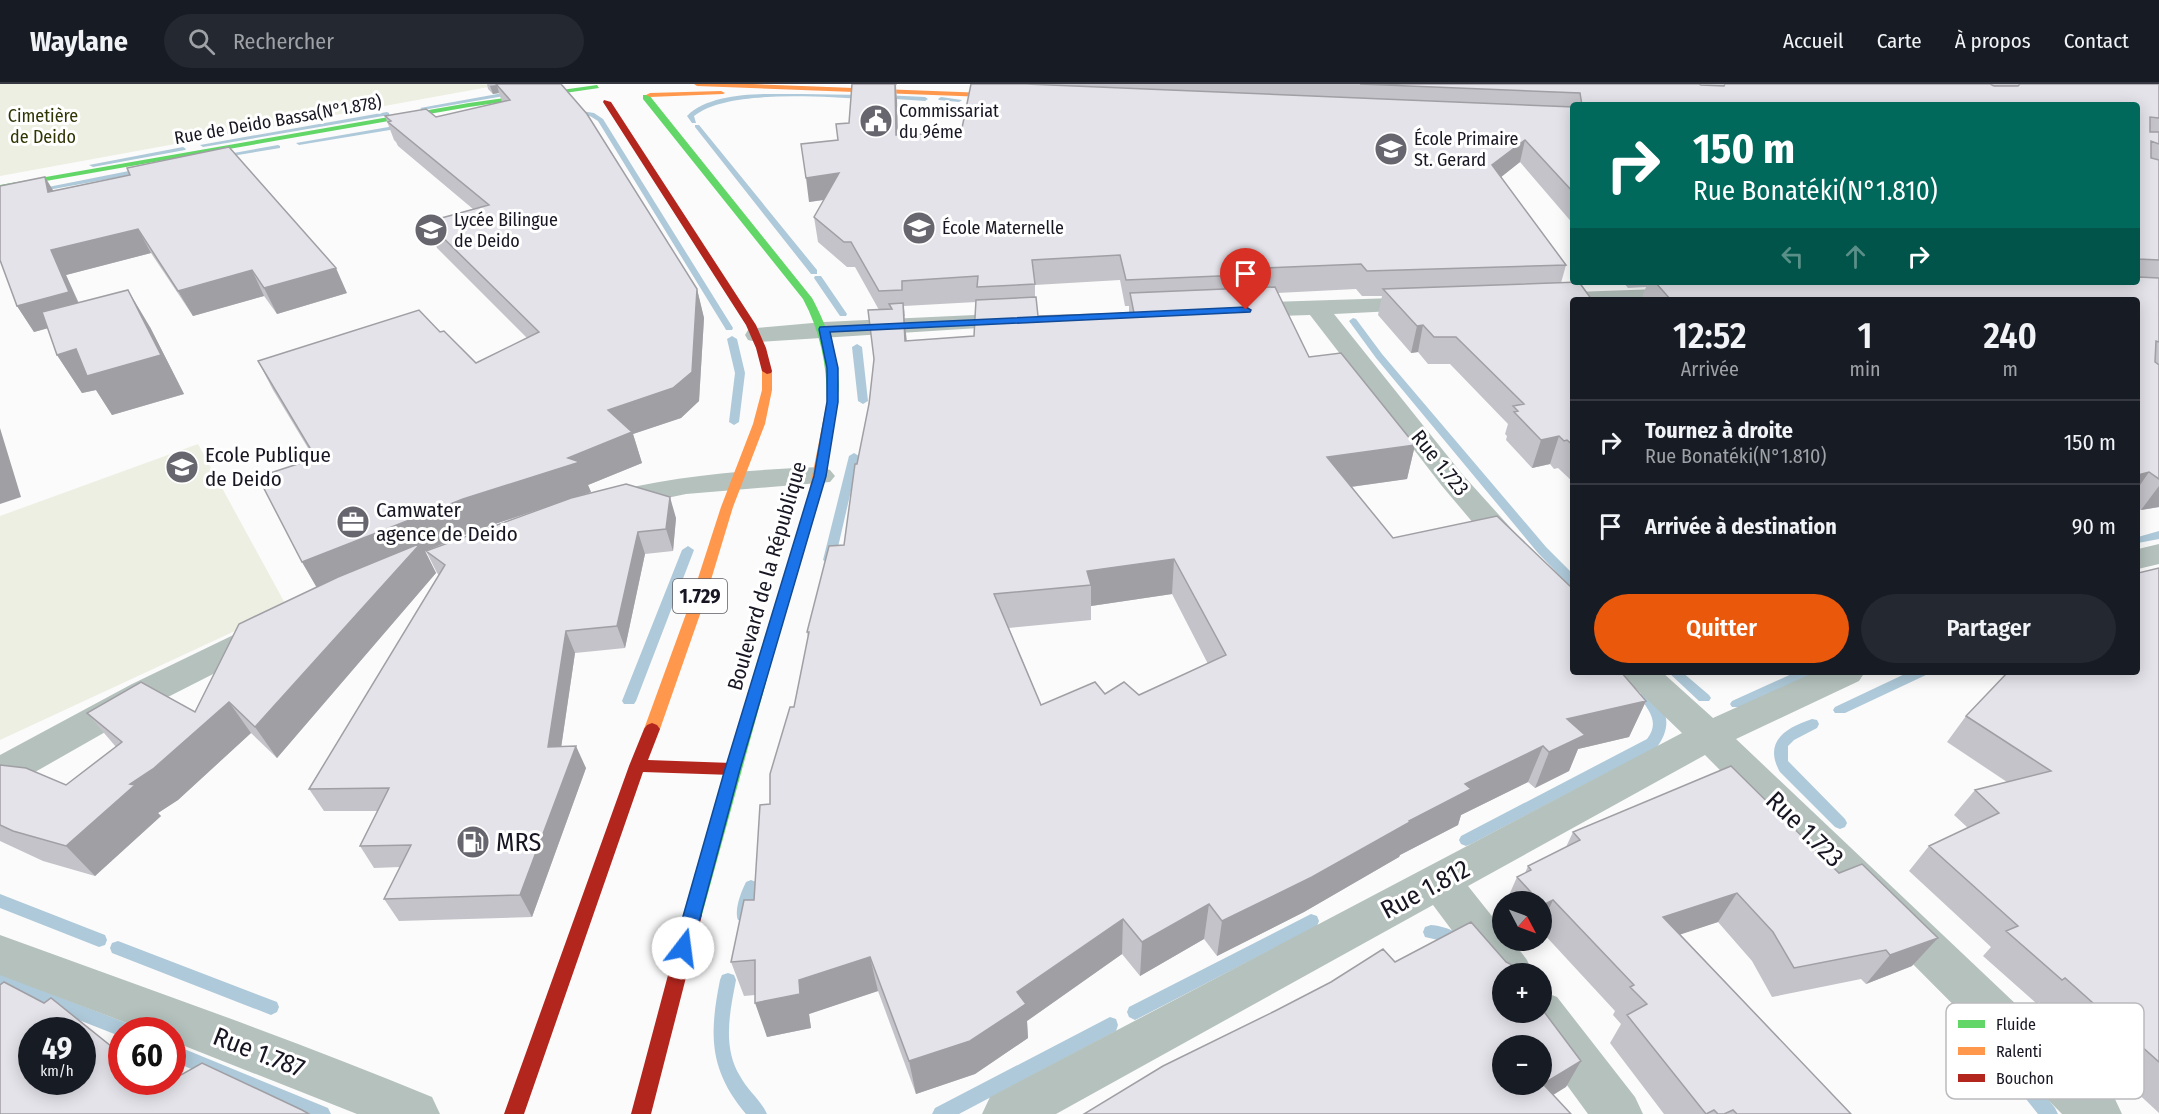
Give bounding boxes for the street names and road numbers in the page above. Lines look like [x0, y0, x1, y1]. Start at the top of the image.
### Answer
street label: Rue de Deido Bassa(N°1.878) [173, 91, 383, 149]
street label: Rue 1.723 [1406, 425, 1474, 501]
street label: Boulevard de la République [722, 458, 812, 694]
road number: 1.729 [673, 579, 727, 613]
street label: Rue 1.723 [1759, 785, 1850, 874]
street label: Rue 1.812 [1375, 853, 1475, 926]
street label: Rue 1.787 [209, 1021, 309, 1084]

